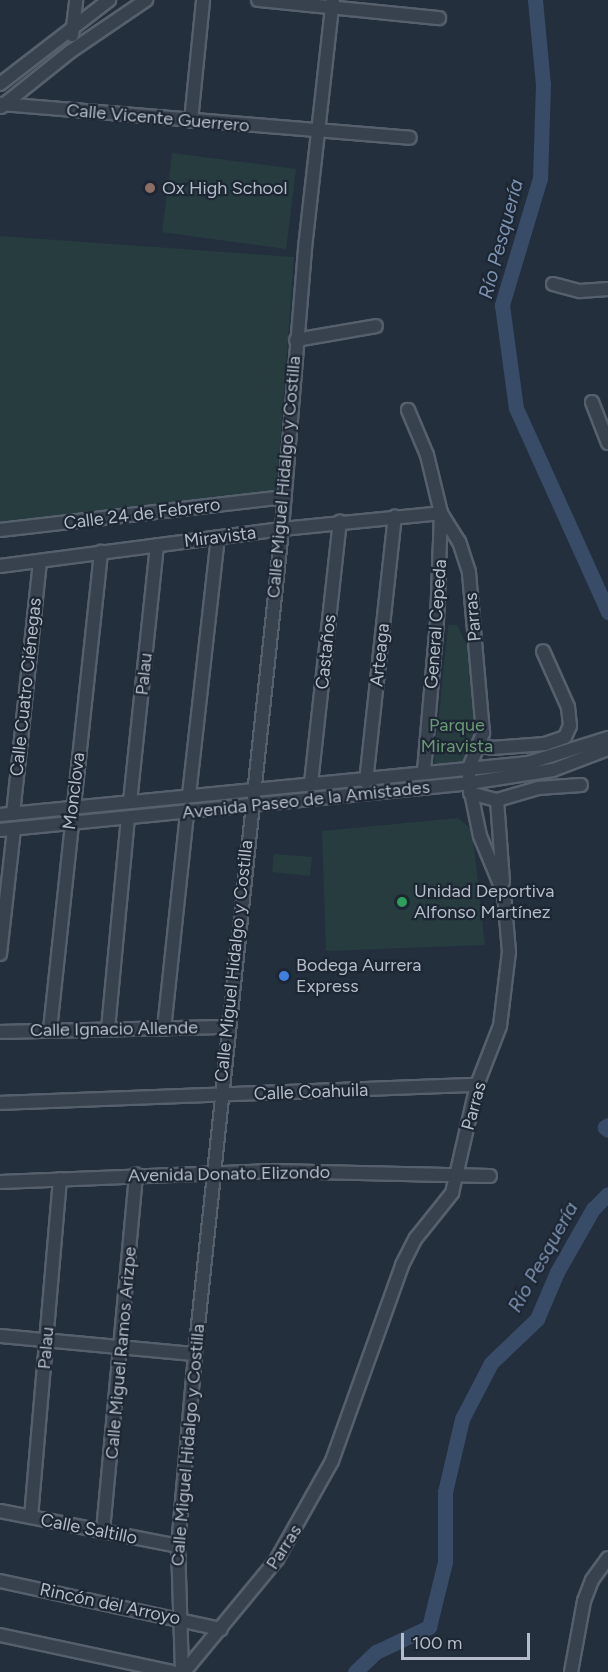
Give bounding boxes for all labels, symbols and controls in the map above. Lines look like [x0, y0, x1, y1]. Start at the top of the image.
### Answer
street label: Calle Vicente Guerrero [66, 99, 250, 137]
place label: Ox High School [162, 177, 287, 199]
water label: Río Pesquería [474, 177, 528, 301]
marker: Ox High School [143, 181, 157, 195]
street label: Calle Miguel Hidalgo y Costilla [263, 355, 305, 599]
street label: Calle 24 de Febrero [63, 494, 221, 534]
street label: Miravista [183, 522, 257, 552]
street label: General Cepeda [421, 558, 451, 690]
street label: Parras [460, 592, 486, 642]
street label: Calle Cuatro Ciénegas [6, 597, 46, 777]
street label: Castaños [311, 613, 341, 691]
street label: Arteaga [366, 622, 394, 688]
street label: Palau [131, 652, 157, 696]
park label: Parque Miravista [421, 715, 493, 758]
street label: Monclova [59, 751, 89, 831]
street label: Avenida Paseo de la Amistades [181, 776, 431, 824]
street label: Calle Miguel Hidalgo y Costilla [211, 839, 257, 1083]
place label: Unidad Deportiva Alfonso Martínez [414, 881, 554, 924]
marker: Unidad Deportiva Alfonso Martínez [395, 895, 409, 909]
place label: Bodega Aurrera Express [296, 955, 421, 998]
marker: Bodega Aurrera Express [277, 969, 291, 983]
street label: Calle Ignacio Allende [30, 1017, 198, 1041]
street label: Calle Coahuila [253, 1079, 369, 1105]
street label: Parras [457, 1079, 491, 1133]
street label: Avenida Donato Elizondo [128, 1161, 330, 1187]
water label: Río Pesquería [503, 1198, 583, 1316]
street label: Calle Miguel Ramos Arizpe [101, 1246, 141, 1460]
street label: Calle Miguel Hidalgo y Costilla [167, 1323, 209, 1567]
street label: Palau [33, 1326, 59, 1370]
street label: Calle Saltillo [39, 1509, 139, 1549]
street label: Parras [262, 1521, 306, 1573]
street label: Rincón del Arroyo [38, 1579, 182, 1629]
scale bar [404, 1621, 533, 1659]
text: 100 m [412, 1632, 462, 1654]

